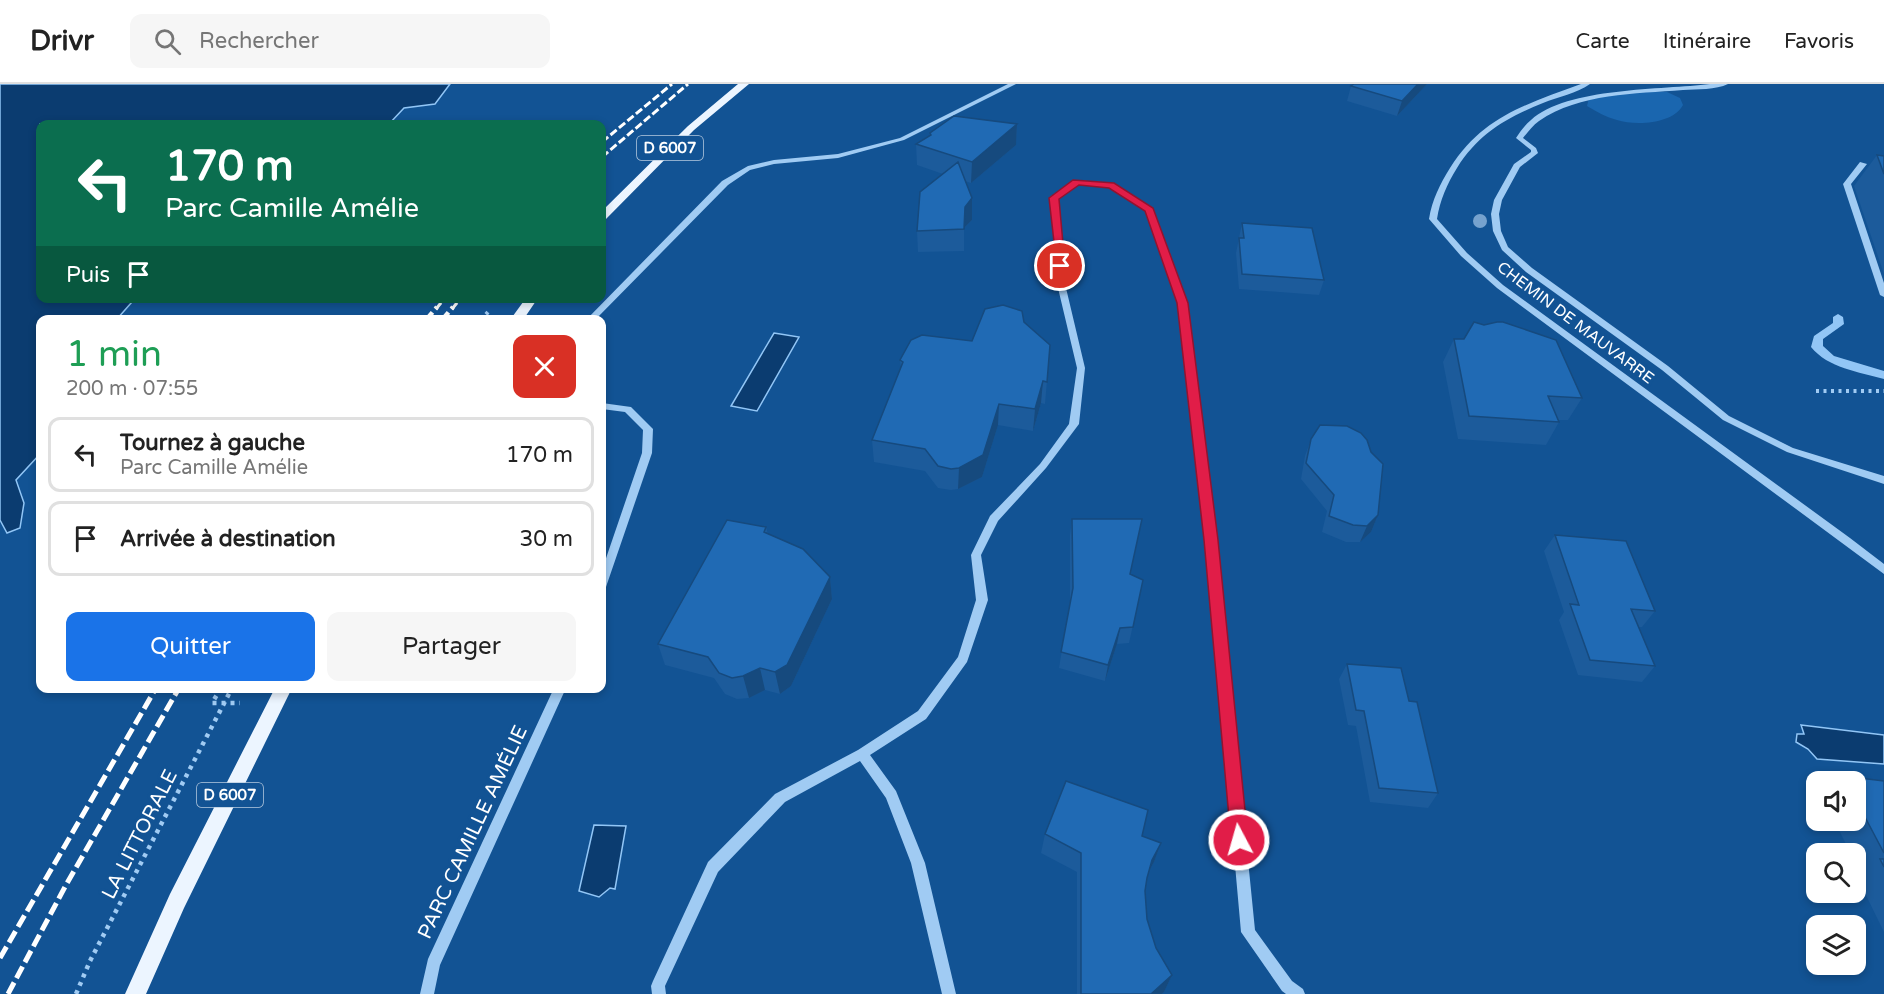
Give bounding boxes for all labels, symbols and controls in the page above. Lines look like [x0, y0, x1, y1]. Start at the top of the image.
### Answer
search box [130, 14, 550, 68]
text: Drivr [30, 24, 94, 58]
icon: search [151, 25, 184, 58]
text: Rechercher [199, 28, 319, 54]
text: Carte [1576, 29, 1630, 54]
text: Itinéraire [1663, 29, 1751, 54]
text: Favoris [1784, 29, 1854, 54]
road number: D 6007 [637, 136, 703, 160]
text: 170 m [165, 141, 294, 192]
icon: left [66, 144, 144, 222]
text: Parc Camille Amélie [165, 192, 419, 225]
pin [1034, 240, 1085, 291]
icon: arrive [1043, 249, 1076, 282]
street label: CHEMIN DE MAUVARRE [1493, 257, 1658, 388]
icon: arrive [122, 258, 155, 291]
text: Puis [66, 262, 110, 288]
text: 1 min [66, 333, 162, 376]
button: close [513, 335, 576, 398]
text: 200 m · 07:55 [66, 377, 198, 401]
text: Tournez à gauche [120, 430, 305, 456]
icon: left [69, 438, 102, 471]
text: 170 m [506, 442, 573, 468]
text: Parc Camille Amélie [120, 456, 308, 480]
icon: arrive [69, 522, 102, 555]
text: Arrivée à destination [120, 526, 336, 552]
text: 30 m [519, 526, 573, 552]
button: Quitter [66, 612, 315, 681]
button: Partager [327, 612, 576, 681]
street label: PARC CAMILLE AMÉLIE [412, 722, 533, 943]
street label: LA LITTORALE [97, 766, 183, 903]
map controls [1806, 771, 1866, 975]
button: sound [1806, 771, 1866, 831]
road number: D 6007 [197, 783, 263, 807]
position arrow [1207, 808, 1271, 872]
button: search [1806, 843, 1866, 903]
button: layers [1806, 915, 1866, 975]

